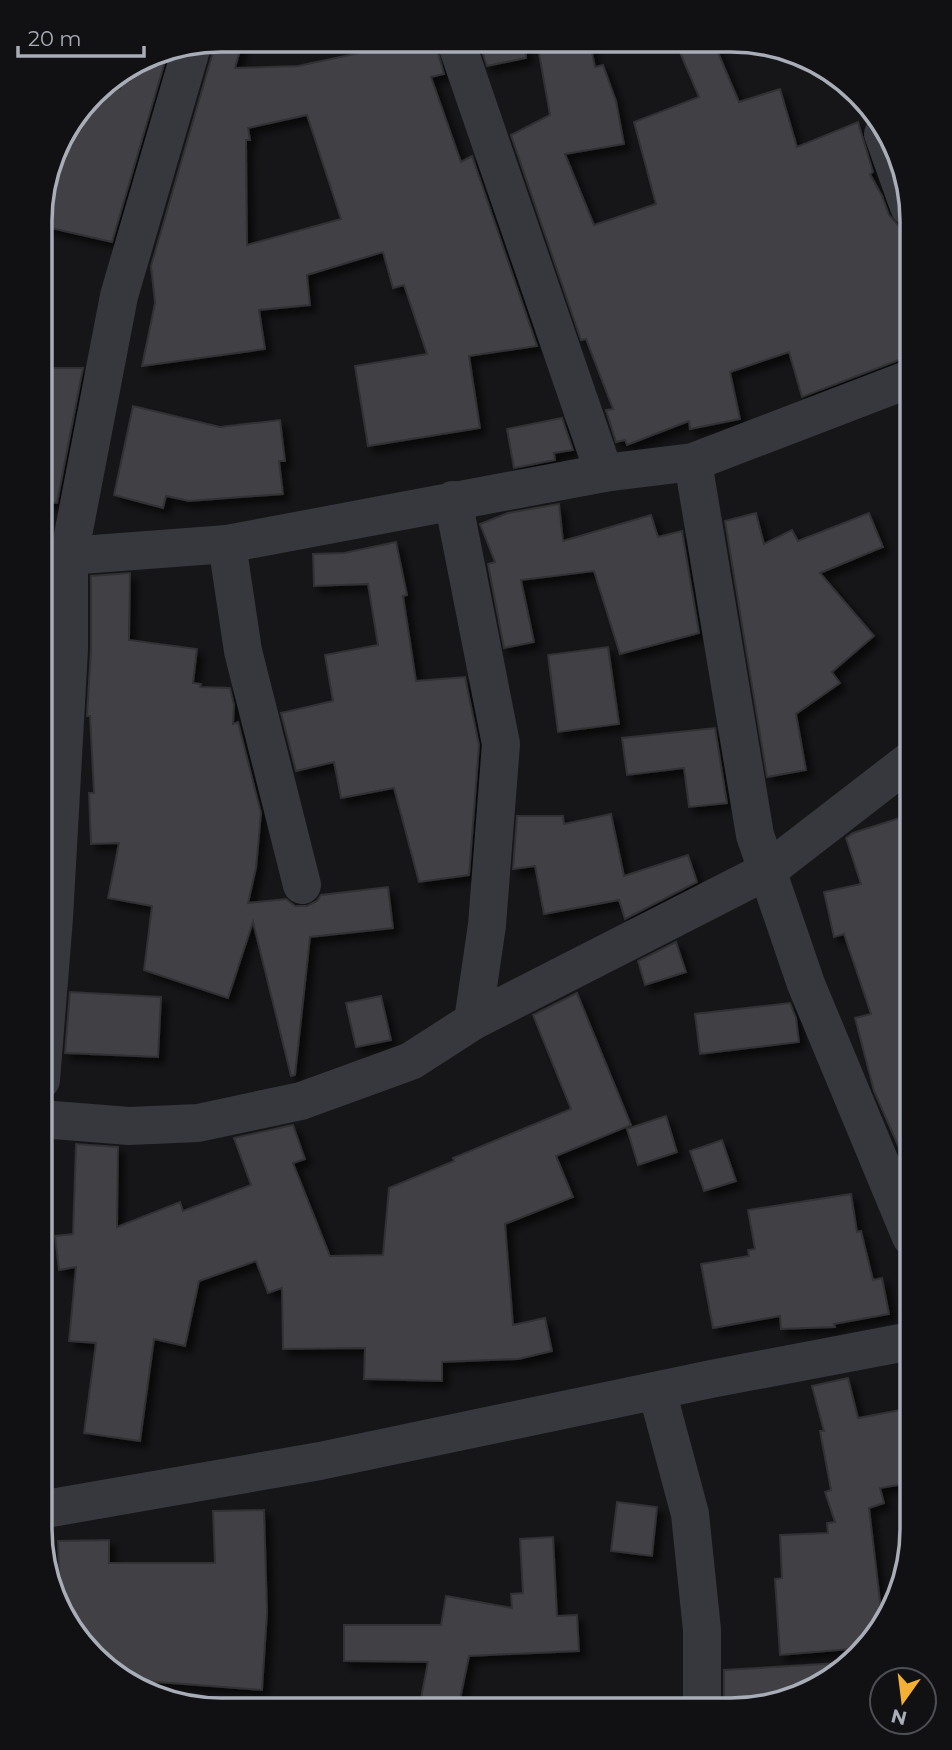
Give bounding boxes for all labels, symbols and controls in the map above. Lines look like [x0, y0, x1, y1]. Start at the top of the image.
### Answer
scale bar [18, 14, 144, 58]
text: 20 m [28, 26, 82, 51]
north arrow [868, 1666, 938, 1736]
text: N [889, 1704, 909, 1730]

